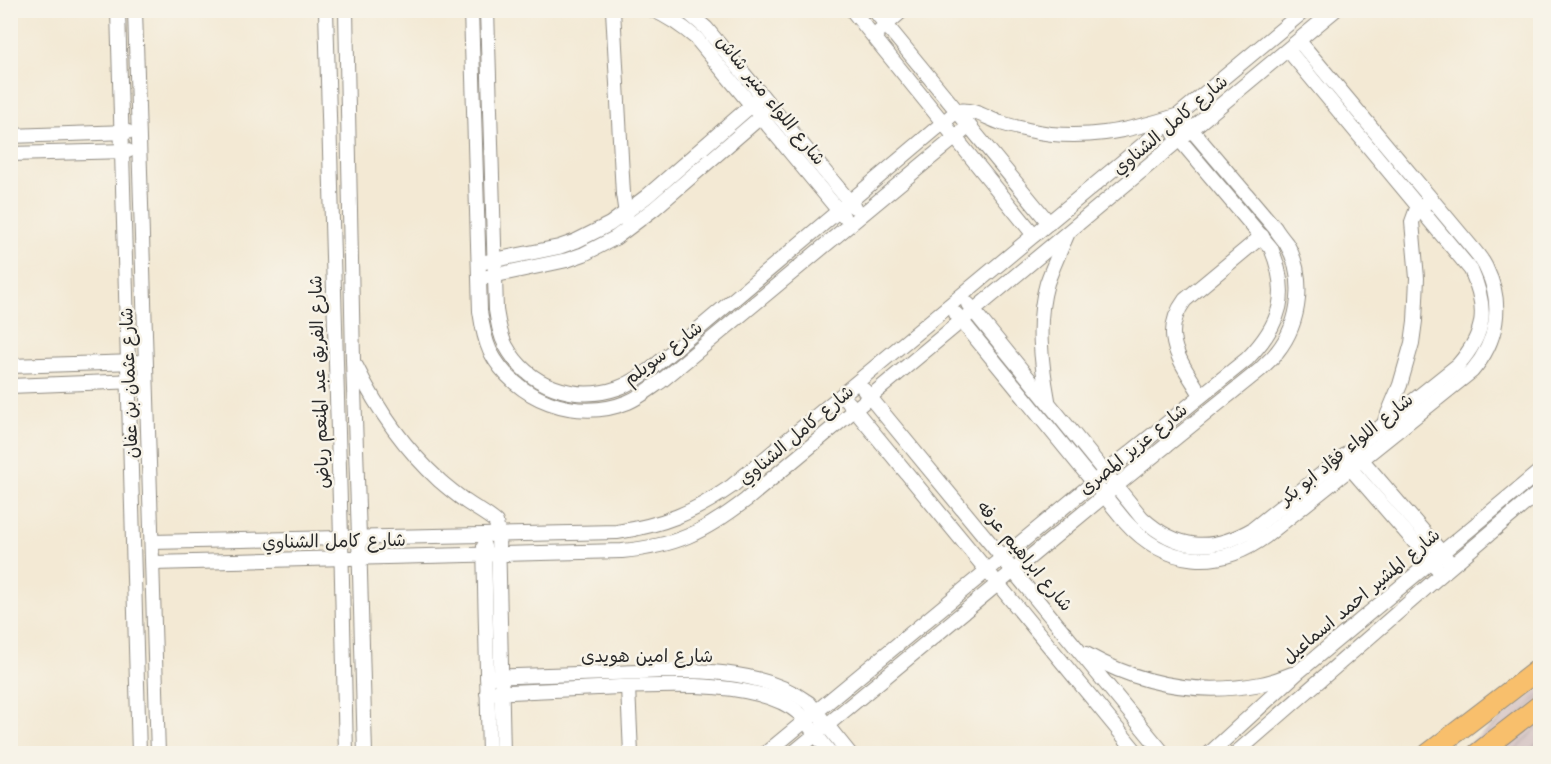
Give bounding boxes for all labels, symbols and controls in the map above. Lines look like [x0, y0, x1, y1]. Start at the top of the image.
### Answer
street label: شارع اللواء منير شاش [711, 31, 829, 170]
street label: شارع كامل الشناوي [1109, 71, 1233, 181]
street label: شارع الفريق عبد المنعم رياض [305, 275, 337, 489]
street label: شارع عثمان بن عفان [116, 307, 144, 459]
street label: شارع سويلم [620, 317, 708, 392]
street label: شارع كامل الشناوي [735, 381, 859, 491]
street label: شارع اللواء فؤاد ابو بكر [1274, 389, 1418, 512]
street label: شارع عزيز المصرى [1075, 399, 1192, 500]
street label: شارع ابراهيم عرفه [970, 497, 1077, 618]
street label: شارع المشير احمد اسماعيل [1278, 524, 1445, 669]
street label: شارع كامل الشناوي [262, 530, 406, 555]
street label: شارع امين هويدى [581, 646, 713, 668]

